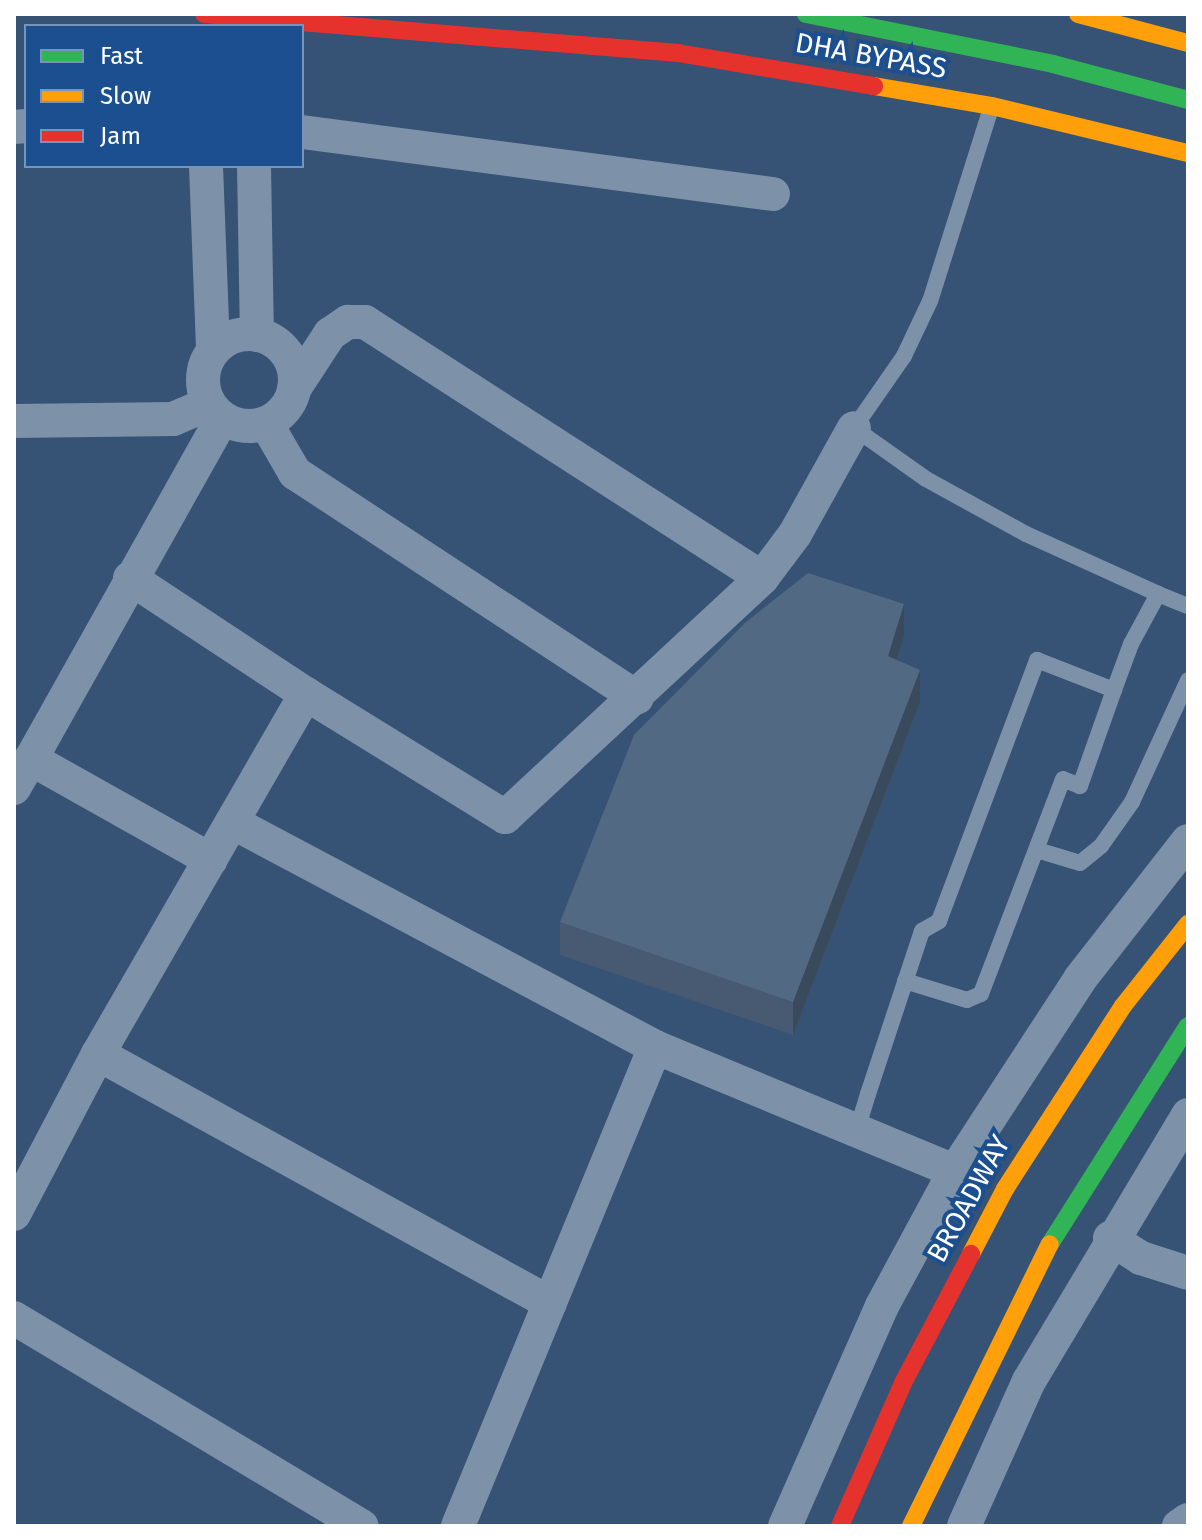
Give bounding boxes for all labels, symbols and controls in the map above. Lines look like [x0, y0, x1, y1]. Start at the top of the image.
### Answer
legend [24, 24, 304, 168]
street label: DHA BYPASS [793, 26, 949, 86]
text: Fast [100, 42, 143, 70]
text: Slow [100, 82, 151, 110]
text: Jam [100, 122, 141, 150]
street label: BROADWAY [920, 1130, 1018, 1268]

